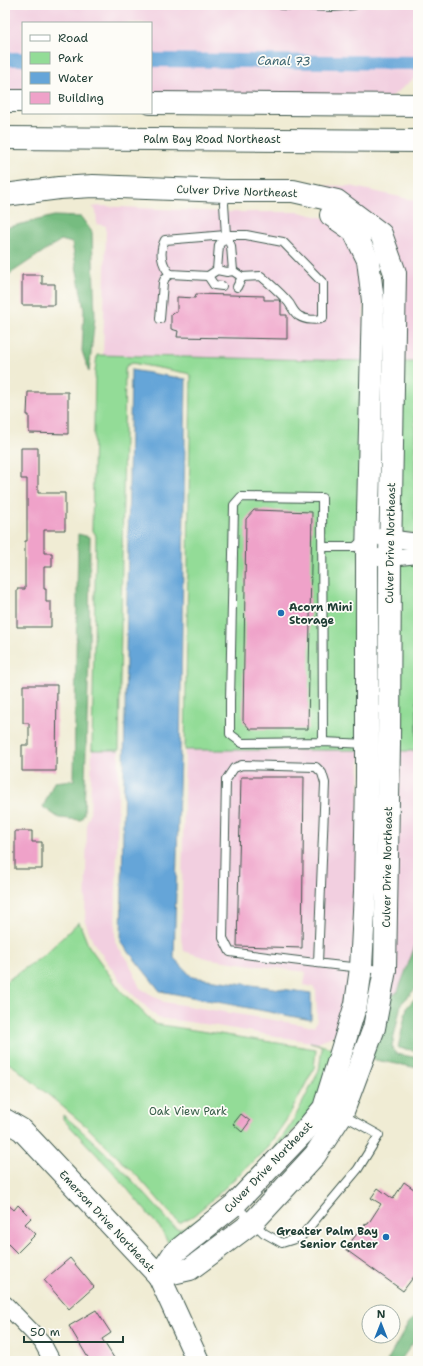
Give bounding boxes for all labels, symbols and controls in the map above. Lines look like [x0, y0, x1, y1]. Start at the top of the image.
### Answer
legend [22, 22, 152, 114]
text: Road [58, 30, 89, 46]
text: Park [58, 50, 84, 66]
water label: Canal 73 [257, 53, 311, 69]
text: Water [58, 70, 94, 86]
text: Building [58, 90, 104, 106]
street label: Palm Bay Road Northeast [143, 132, 281, 147]
street label: Culver Drive Northeast [176, 182, 298, 201]
street label: Culver Drive Northeast [382, 482, 399, 604]
place label: Acorn Mini Storage [289, 600, 352, 628]
marker: Acorn Mini Storage [276, 608, 286, 618]
street label: Culver Drive Northeast [379, 806, 396, 928]
park label: Oak View Park [149, 1104, 227, 1119]
street label: Culver Drive Northeast [221, 1118, 316, 1216]
street label: Emerson Drive Northeast [55, 1167, 158, 1276]
place label: Greater Palm Bay Senior Center [276, 1224, 378, 1252]
marker: Greater Palm Bay Senior Center [381, 1232, 391, 1242]
north arrow [361, 1304, 401, 1344]
text: N [377, 1307, 386, 1322]
scale bar [24, 1318, 123, 1344]
text: 50 m [30, 1324, 60, 1340]

